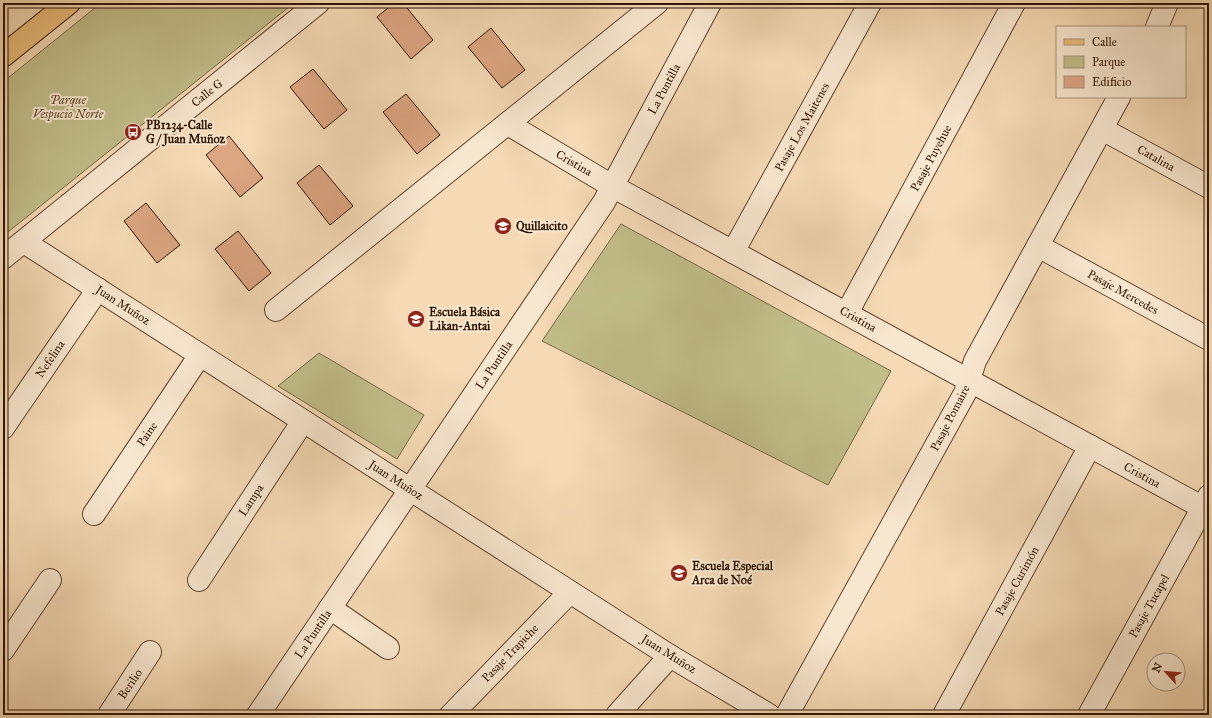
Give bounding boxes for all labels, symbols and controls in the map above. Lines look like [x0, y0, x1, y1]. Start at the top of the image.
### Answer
legend [1056, 26, 1186, 98]
text: Calle [1092, 35, 1117, 49]
text: Parque [1092, 55, 1125, 70]
street label: La Puntilla [645, 60, 684, 117]
text: Edificio [1092, 75, 1131, 89]
street label: Calle G [189, 76, 226, 110]
street label: Pasaje Los Maitenes [772, 80, 832, 174]
park label: Parque Vespucio Norte [33, 93, 104, 122]
place label: PB1234-Calle G / Juan Muñoz [146, 118, 226, 147]
bus stop icon: PB1234-Calle G / Juan Muñoz [123, 122, 143, 142]
street label: Pasaje Puyehue [908, 122, 954, 194]
street label: Catalina [1135, 142, 1178, 174]
street label: Cristina [553, 147, 595, 179]
school or university icon: Quillaicito [493, 216, 513, 236]
place label: Quillaicito [516, 219, 568, 234]
street label: Pasaje Mercedes [1085, 267, 1161, 317]
street label: Juan Muñoz [91, 281, 153, 329]
street label: Cristina [837, 303, 879, 335]
place label: Escuela Básica Likan-Antai [429, 305, 501, 333]
school or university icon: Escuela Básica Likan-Antai [406, 309, 426, 329]
street label: Nefelina [32, 337, 68, 380]
street label: La Puntilla [473, 337, 516, 392]
street label: Pasaje Pomaire [927, 383, 973, 453]
street label: Paine [134, 419, 160, 449]
street label: Juan Muñoz [364, 456, 426, 504]
street label: Cristina [1121, 459, 1163, 491]
street label: Lampa [236, 481, 267, 519]
street label: Pasaje Curimón [992, 544, 1042, 618]
place label: Escuela Especial Arca de Noé [691, 559, 774, 587]
school or university icon: Escuela Especial Arca de Noé [669, 563, 689, 583]
street label: Pasaje Tucapel [1126, 571, 1173, 640]
street label: La Puntilla [292, 606, 335, 661]
street label: Pasaje Trapiche [479, 621, 541, 685]
street label: Juan Muñoz [637, 631, 699, 677]
north arrow [1146, 652, 1186, 692]
text: N [1150, 660, 1166, 675]
street label: Berilio [115, 666, 145, 702]

